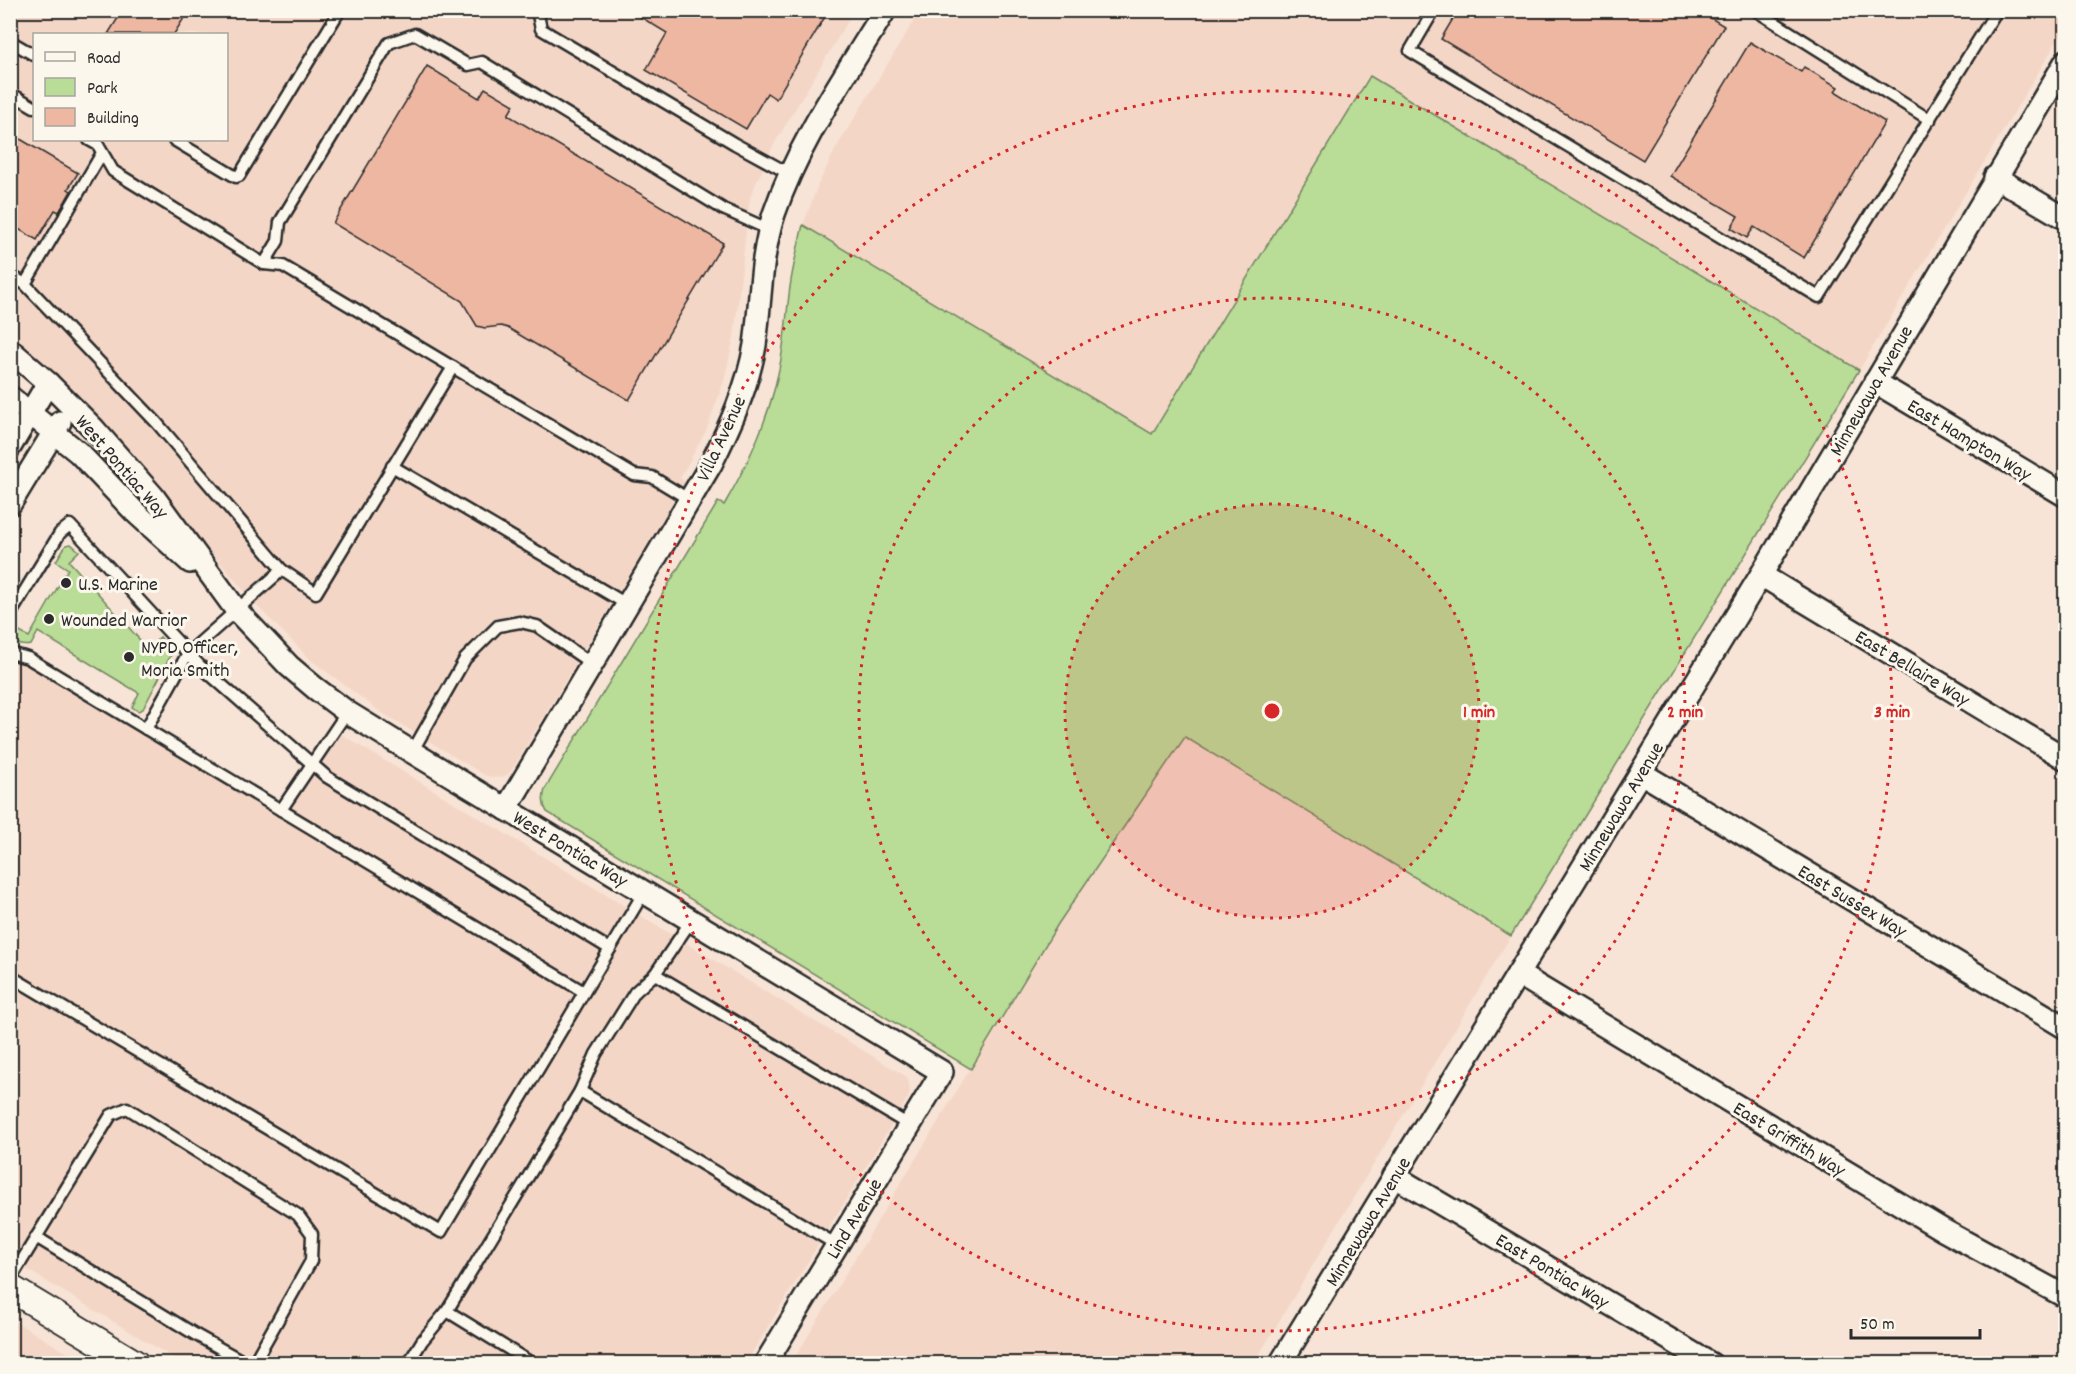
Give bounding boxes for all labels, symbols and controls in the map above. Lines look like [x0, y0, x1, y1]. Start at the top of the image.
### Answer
legend [33, 33, 228, 141]
text: Road [87, 47, 121, 72]
text: Park [87, 77, 118, 102]
text: Building [87, 107, 139, 132]
street label: Minnewawa Avenue [1824, 321, 1921, 462]
street label: Villa Avenue [691, 392, 755, 487]
street label: East Hampton Way [1901, 393, 2037, 490]
street label: West Pontiac Way [68, 410, 174, 527]
place label: U.S. Marine [78, 572, 158, 600]
marker: U.S. Marine [59, 576, 73, 590]
place label: Wounded Warrior [61, 608, 188, 636]
marker: Wounded Warrior [42, 612, 56, 626]
street label: East Bellaire Way [1849, 624, 1975, 715]
place label: NYPD Officer, Moria Smith [141, 635, 238, 686]
marker: NYPD Officer, Moria Smith [122, 650, 136, 664]
centre of rings [1262, 701, 1282, 721]
text: 1 min [1463, 701, 1495, 726]
text: 2 min [1667, 701, 1703, 726]
text: 3 min [1874, 701, 1910, 726]
street label: Minnewawa Avenue [1573, 737, 1672, 878]
street label: West Pontiac Way [507, 805, 633, 896]
street label: East Sussex Way [1792, 859, 1912, 947]
street label: East Griffith Way [1727, 1096, 1851, 1186]
street label: Minnewawa Avenue [1320, 1152, 1419, 1293]
street label: Lind Avenue [820, 1174, 891, 1265]
street label: East Pontiac Way [1489, 1228, 1614, 1318]
scale bar [1851, 1302, 1980, 1340]
text: 50 m [1860, 1313, 1895, 1338]

